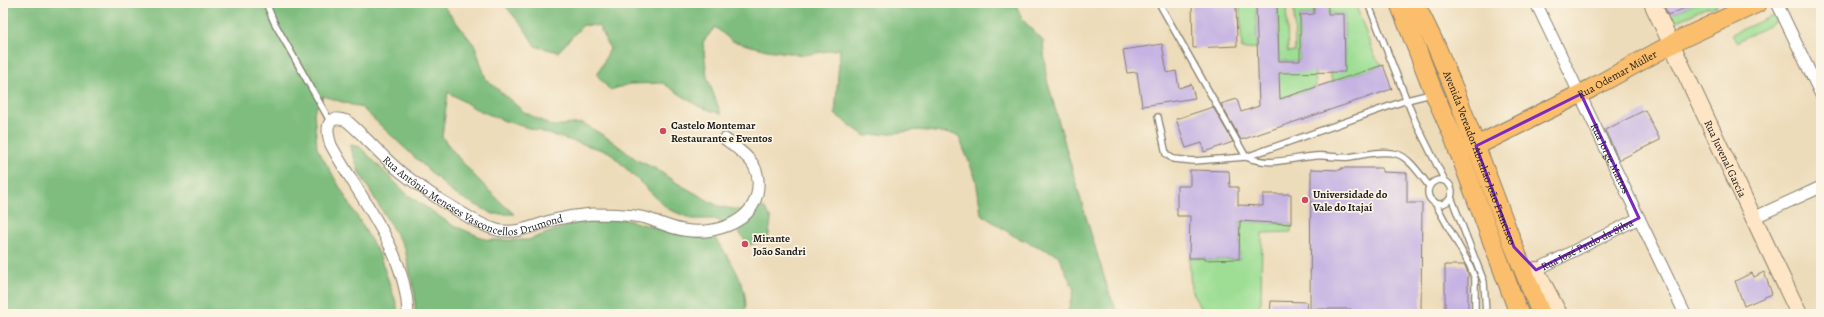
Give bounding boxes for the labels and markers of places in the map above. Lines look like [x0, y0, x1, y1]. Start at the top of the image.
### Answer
place label: Castelo Montemar Restaurante e Eventos [671, 118, 773, 146]
marker: Castelo Montemar Restaurante e Eventos [658, 126, 668, 136]
place label: Universidade do Vale do Itajaí [1312, 187, 1388, 215]
marker: Universidade do Vale do Itajaí [1300, 195, 1310, 205]
place label: Mirante João Sandri [753, 231, 806, 259]
marker: Mirante João Sandri [740, 239, 750, 249]

